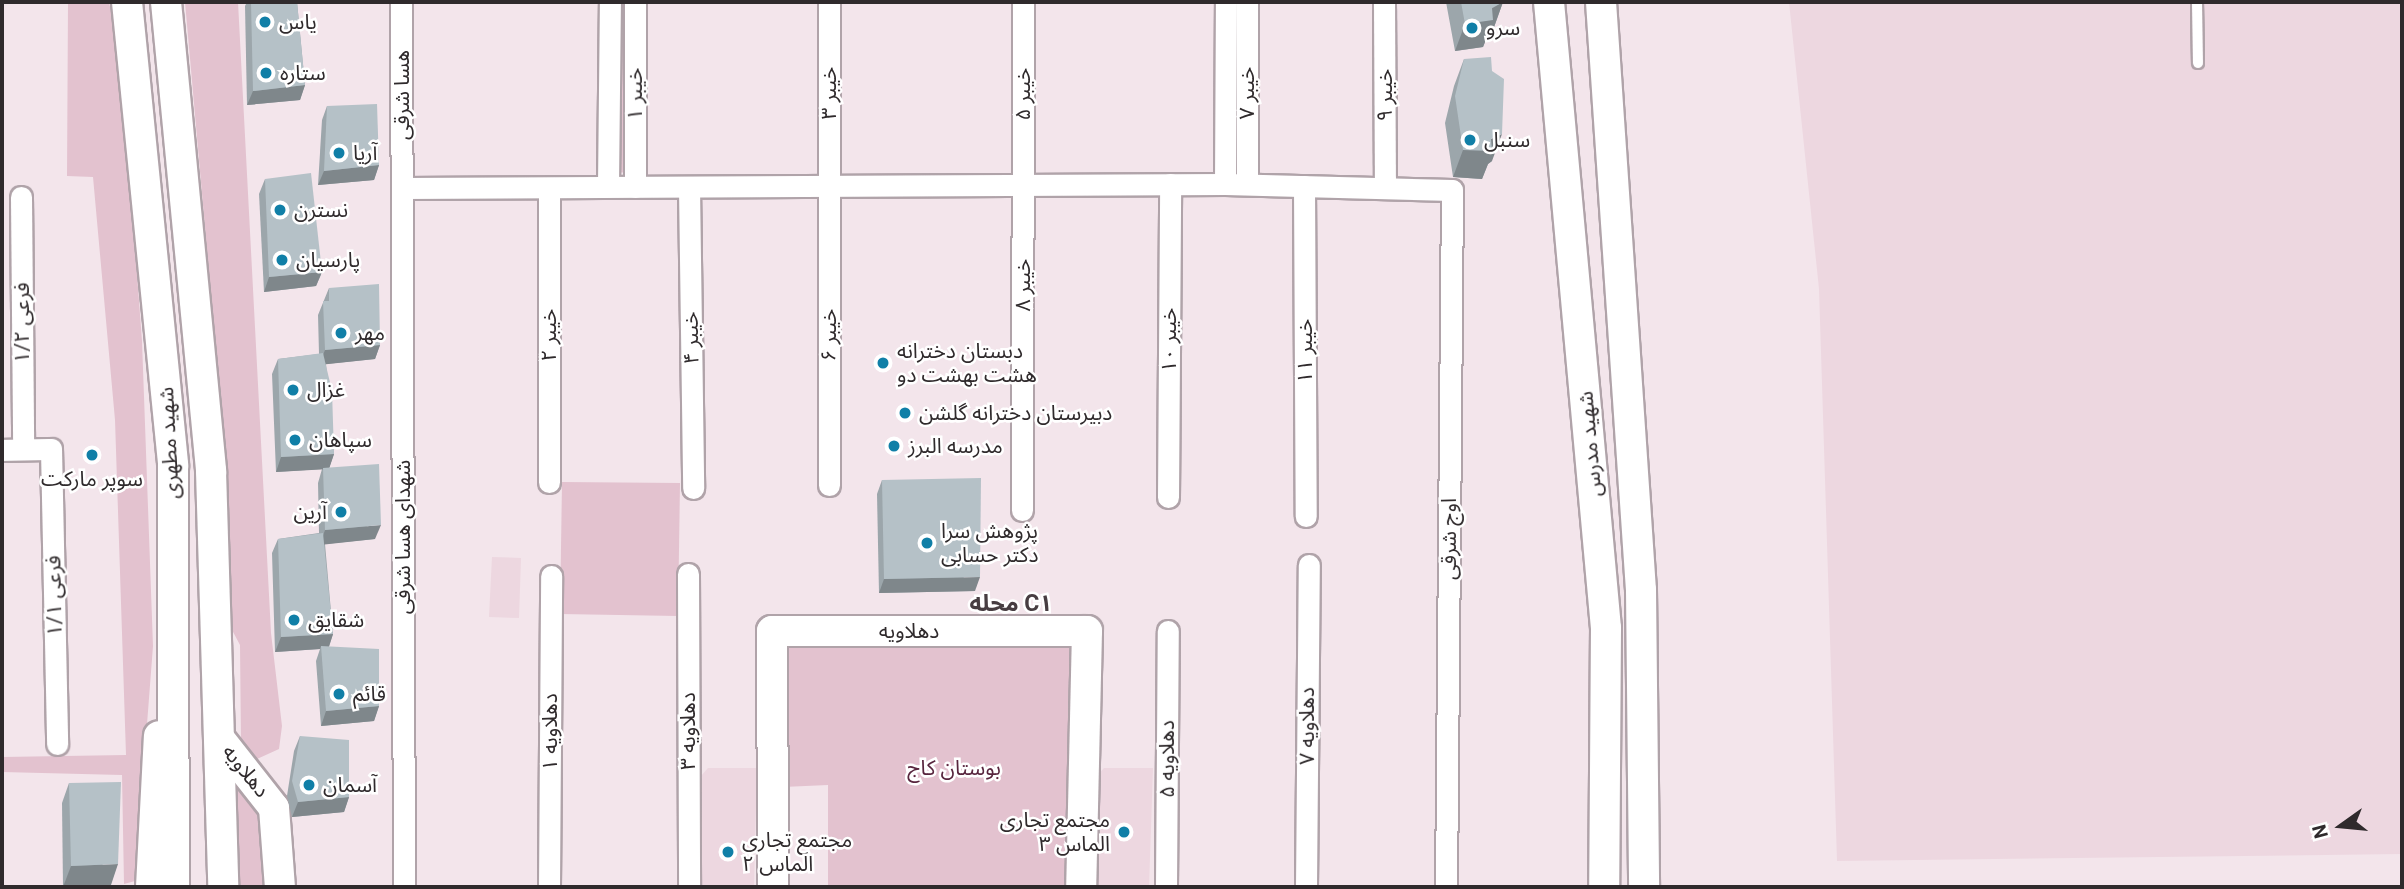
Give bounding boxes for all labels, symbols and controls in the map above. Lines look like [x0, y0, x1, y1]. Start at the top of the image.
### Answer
place label: یاس [279, 9, 317, 35]
marker: یاس [257, 14, 273, 30]
place label: سرو [1486, 15, 1520, 41]
marker: سرو [1464, 20, 1480, 36]
street label: هسا شرقی [389, 50, 415, 140]
place label: ستاره [280, 60, 326, 86]
marker: ستاره [258, 65, 274, 81]
street label: خیبر ۳ [816, 67, 842, 119]
street label: خیبر ۷ [1234, 67, 1260, 119]
street label: خیبر ۱ [622, 68, 648, 120]
street label: خیبر ۵ [1010, 68, 1036, 120]
street label: خیبر ۹ [1372, 69, 1398, 121]
place label: سنبل [1484, 127, 1530, 153]
marker: سنبل [1462, 132, 1478, 148]
place label: آریا [353, 140, 377, 166]
marker: آریا [331, 145, 347, 161]
place label: نسترن [294, 197, 348, 223]
marker: نسترن [272, 202, 288, 218]
place label: پارسیان [296, 247, 360, 273]
marker: پارسیان [274, 252, 290, 268]
street label: خیبر ۸ [1010, 259, 1036, 311]
street label: فرعی ۱/۲ [9, 282, 35, 364]
street label: خیبر ۱۰ [1156, 308, 1182, 372]
street label: خیبر ۲ [536, 309, 562, 361]
street label: خیبر ۶ [816, 309, 842, 361]
street label: خیبر ۴ [678, 311, 704, 365]
street label: خیبر ۱۱ [1292, 319, 1318, 383]
place label: مهر [355, 320, 385, 346]
marker: مهر [333, 325, 349, 341]
place label: دبستان دخترانه هشت بهشت دو [897, 338, 1037, 388]
marker: دبستان دخترانه هشت بهشت دو [875, 355, 891, 371]
place label: غزال [307, 377, 345, 403]
marker: غزال [285, 382, 301, 398]
street label: شهید مطهری [153, 386, 185, 500]
street label: شهید مدرس [1573, 390, 1607, 498]
place label: دبیرستان دخترانه گلشن [919, 400, 1112, 426]
marker: دبیرستان دخترانه گلشن [897, 405, 913, 421]
place label: سپاهان [309, 427, 372, 453]
marker: سپاهان [287, 432, 303, 448]
place label: مدرسه البرز [908, 433, 1003, 459]
marker: مدرسه البرز [886, 438, 902, 454]
marker: سوپر مارکت [84, 447, 100, 463]
street label: شهدای هسا شرقی [390, 460, 416, 614]
place label: سوپر مارکت [41, 466, 143, 492]
street label: اوج شرقی [1436, 498, 1462, 580]
place label: آرین [293, 499, 327, 525]
marker: آرین [333, 504, 349, 520]
place label: پژوهش سرا دکتر حسابی [941, 518, 1038, 568]
marker: پژوهش سرا دکتر حسابی [919, 535, 935, 551]
street label: فرعی ۱/۱ [41, 555, 67, 637]
district label: محله C۱ [969, 590, 1053, 618]
place label: شقایق [308, 607, 364, 633]
marker: شقایق [286, 612, 302, 628]
street label: دهلاویه [879, 618, 939, 644]
place label: قائم [353, 681, 386, 707]
marker: قائم [331, 686, 347, 702]
street label: دهلاویه ۷ [1294, 687, 1320, 765]
street label: دهلاویه ۳ [675, 692, 701, 770]
street label: دهلاویه ۱ [537, 693, 563, 771]
street label: دهلاویه ۵ [1154, 720, 1180, 798]
street label: دهلاویه [217, 740, 275, 802]
park label: بوستان کاج [907, 755, 1001, 781]
place label: آسمان [323, 772, 377, 798]
marker: آسمان [301, 777, 317, 793]
north arrow [2306, 791, 2376, 861]
place label: مجتمع تجاری الماس ۳ [1000, 807, 1110, 857]
text: N [2307, 822, 2333, 841]
marker: مجتمع تجاری الماس ۳ [1116, 824, 1132, 840]
place label: مجتمع تجاری الماس ۲ [742, 827, 852, 877]
marker: مجتمع تجاری الماس ۲ [720, 844, 736, 860]

